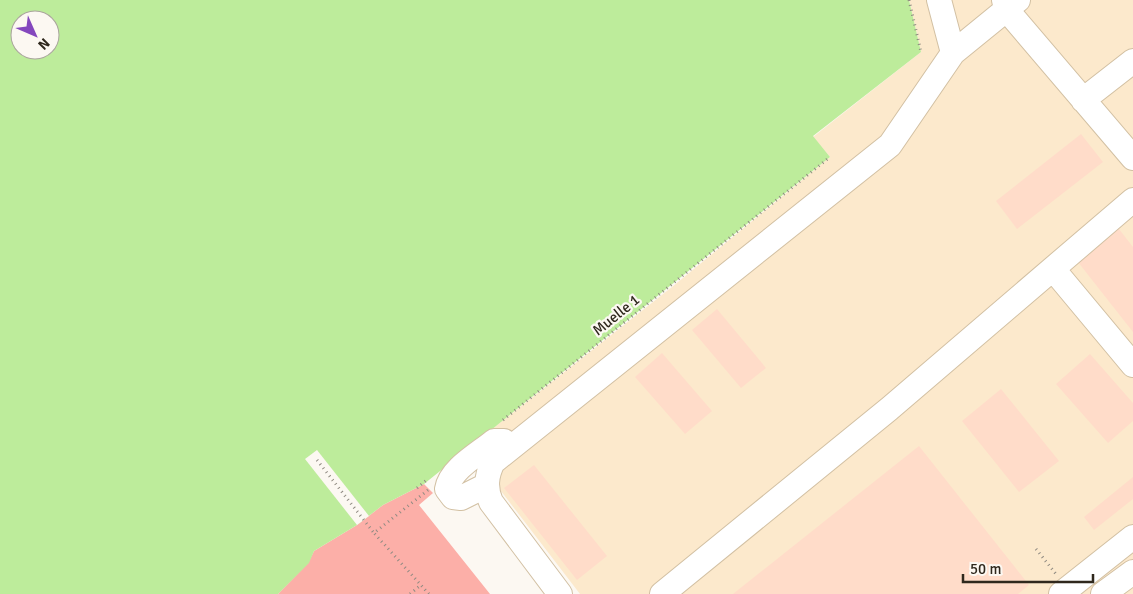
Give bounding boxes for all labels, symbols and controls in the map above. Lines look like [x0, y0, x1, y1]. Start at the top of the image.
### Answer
north arrow [10, 10, 60, 60]
text: N [34, 34, 53, 53]
street label: Muelle 1 [589, 291, 643, 339]
scale bar [963, 552, 1093, 584]
text: 50 m [970, 560, 1001, 578]

